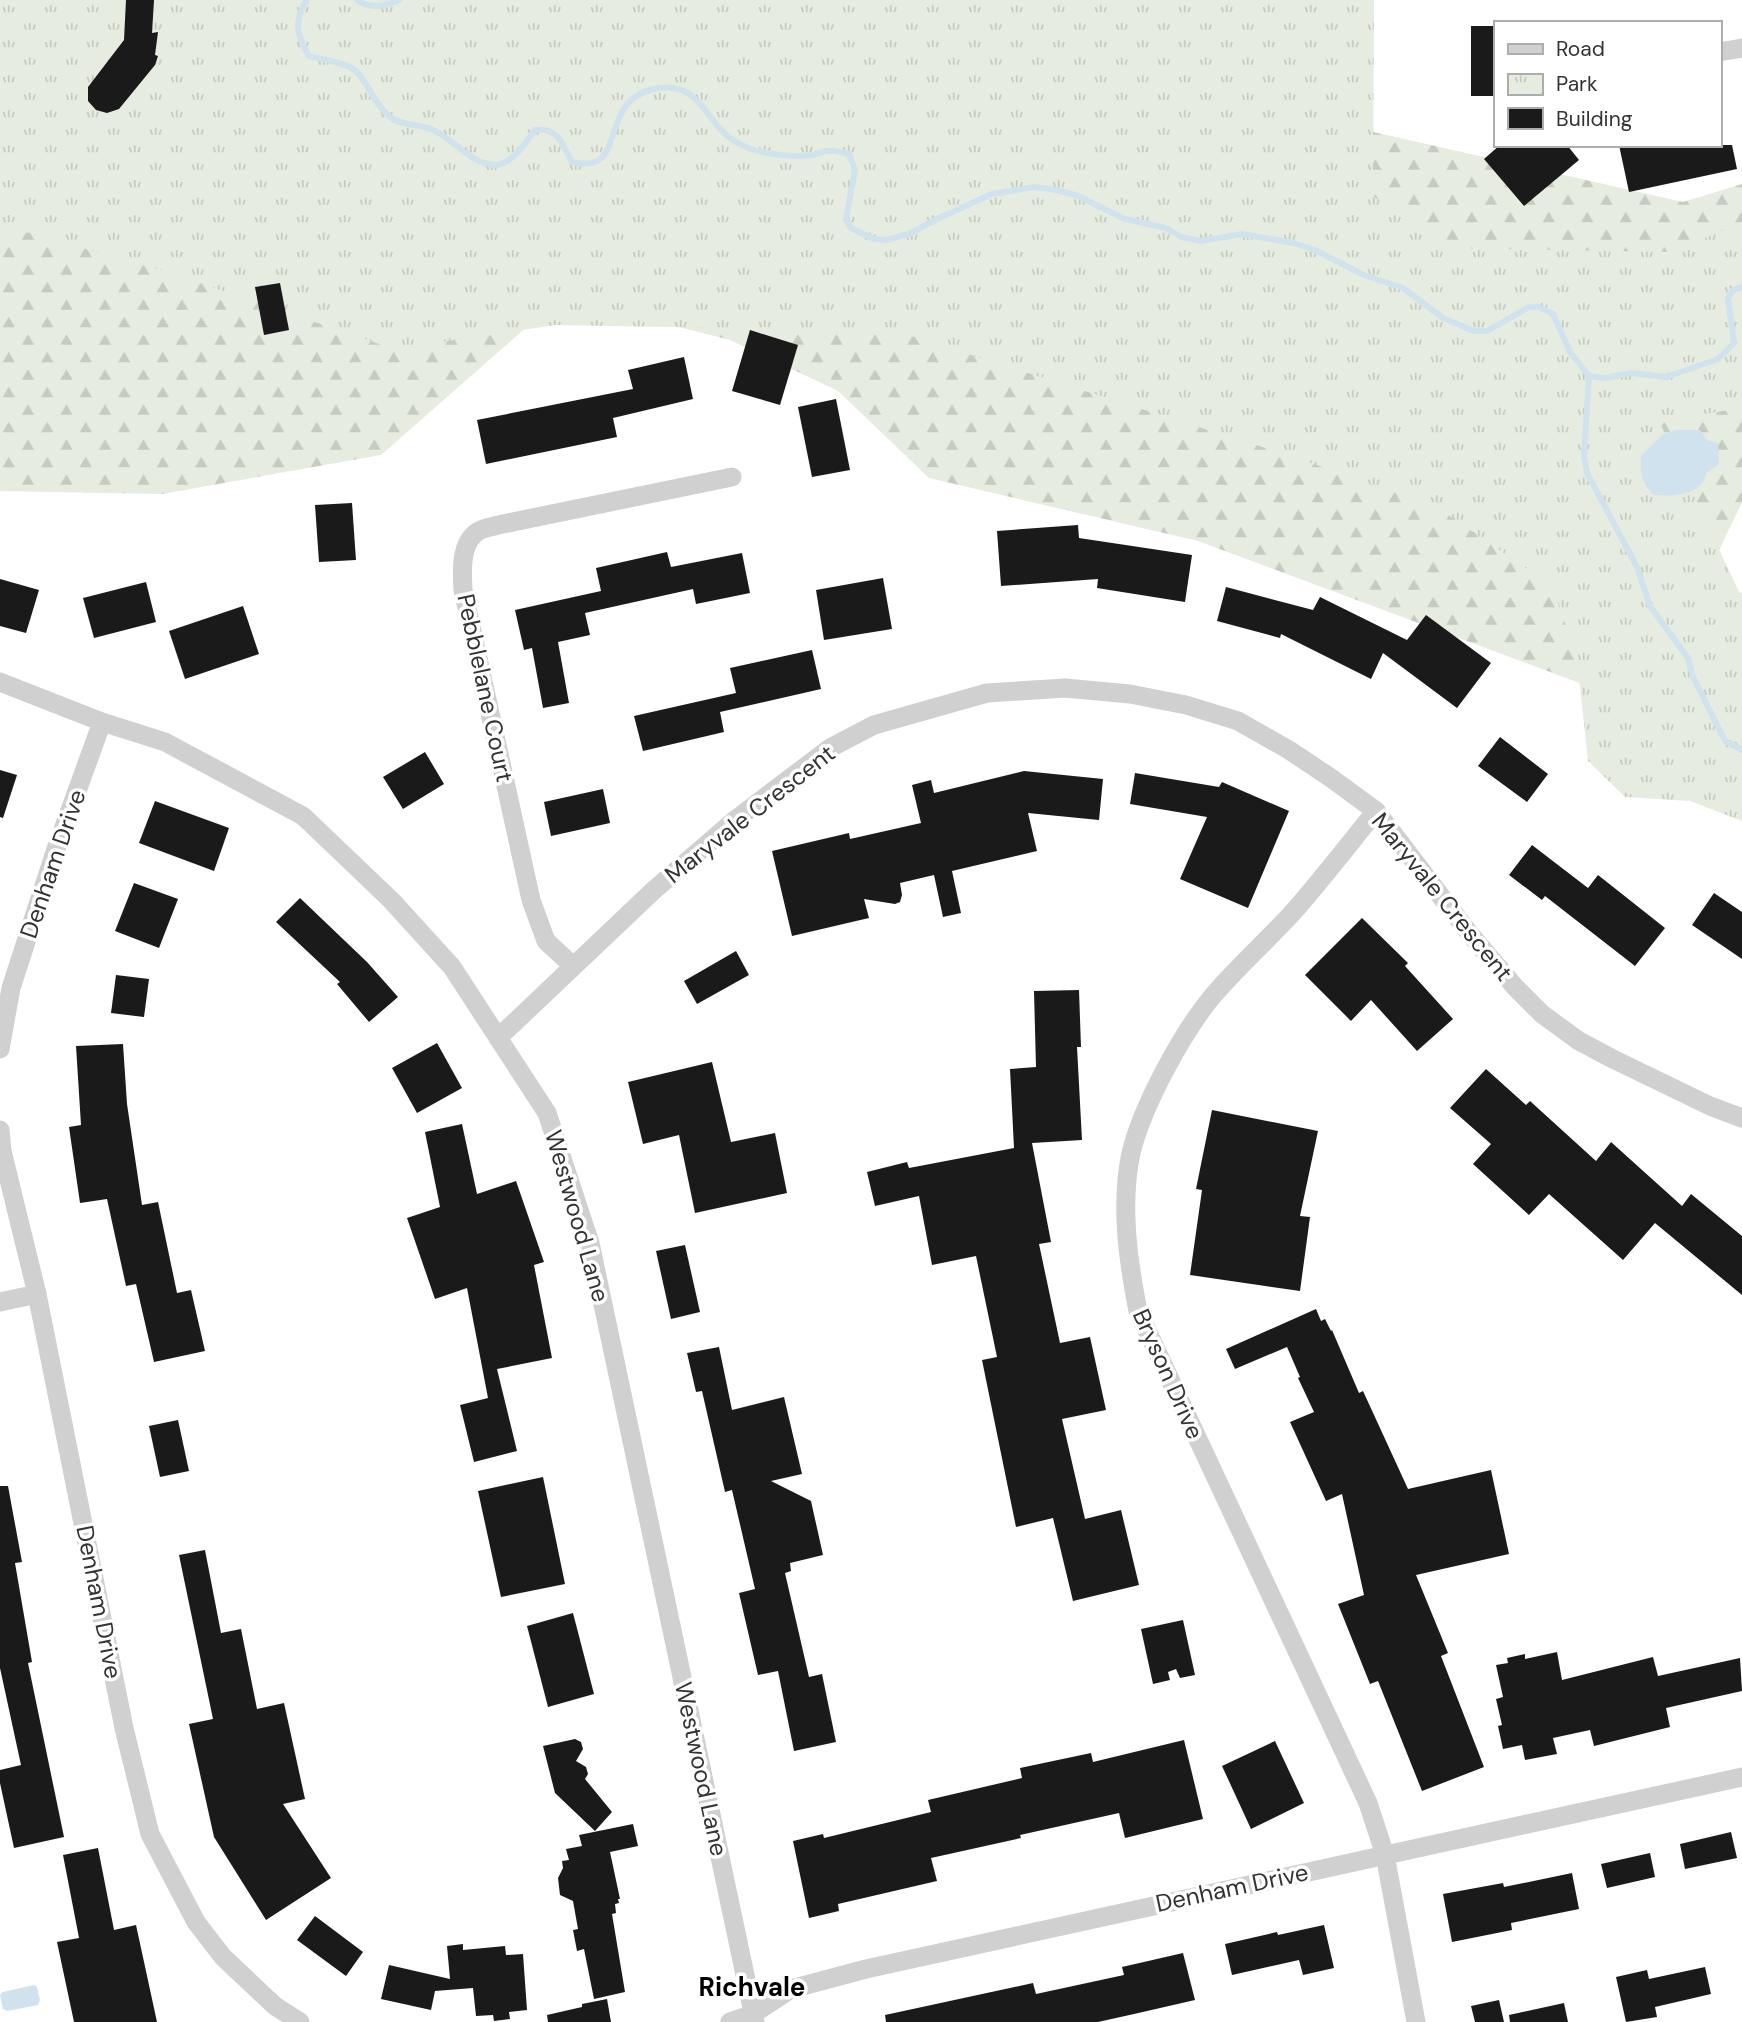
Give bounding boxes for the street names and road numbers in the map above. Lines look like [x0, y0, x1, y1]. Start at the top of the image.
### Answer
street label: Pebblelane Court [450, 591, 521, 785]
street label: Maryvale Crescent [658, 737, 841, 890]
street label: Denham Drive [13, 785, 92, 942]
street label: Maryvale Crescent [1365, 806, 1520, 987]
street label: Westwood Lane [538, 1126, 617, 1305]
street label: Bryson Drive [1126, 1304, 1211, 1444]
street label: Denham Drive [69, 1523, 130, 1681]
street label: Westwood Lane [668, 1679, 735, 1859]
street label: Denham Drive [1153, 1856, 1311, 1919]

